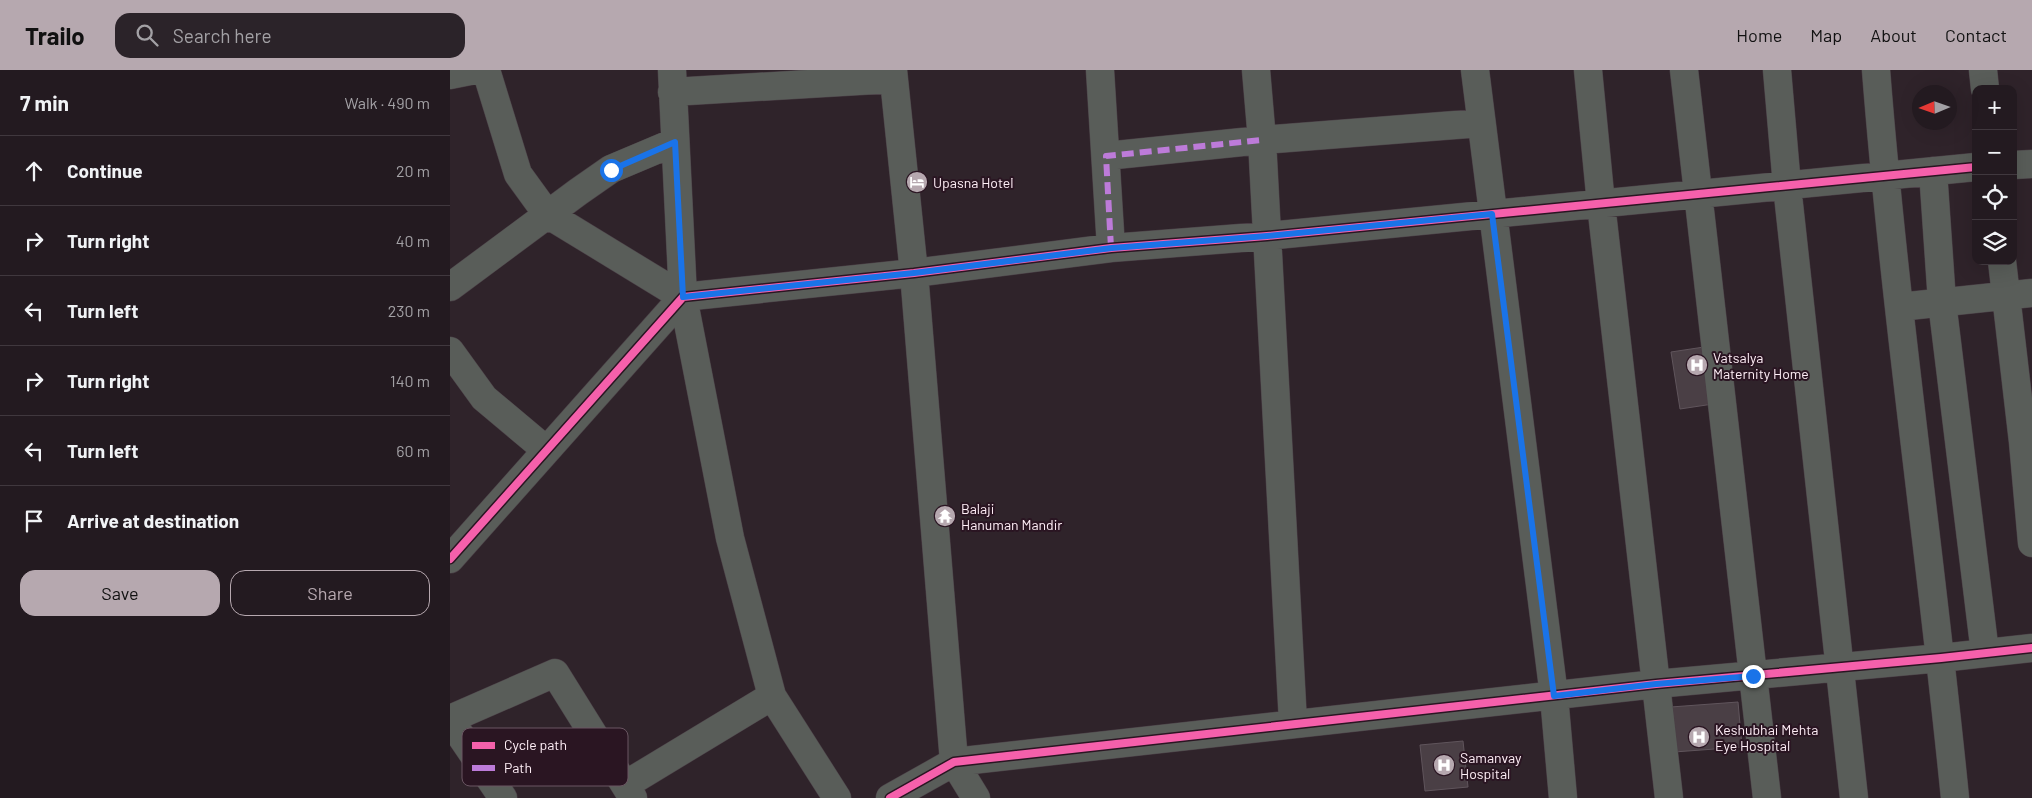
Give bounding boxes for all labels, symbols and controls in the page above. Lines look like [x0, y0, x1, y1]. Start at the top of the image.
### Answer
search box [115, 13, 465, 58]
text: Trailo [25, 21, 85, 50]
icon: search [133, 21, 161, 49]
text: Search here [173, 24, 272, 47]
text: Home [1736, 24, 1782, 46]
text: Map [1810, 24, 1842, 46]
text: About [1870, 24, 1917, 46]
text: Contact [1945, 24, 2007, 46]
north arrow [1912, 85, 1957, 130]
map controls [1972, 85, 2017, 265]
button: + [1972, 85, 2017, 130]
text: 7 min [20, 90, 69, 115]
text: Walk · 490 m [344, 93, 430, 112]
button: − [1972, 130, 2017, 175]
icon: ahead [20, 157, 48, 185]
text: Continue [67, 159, 143, 182]
route start [600, 159, 623, 182]
text: 20 m [396, 161, 430, 180]
hotel icon: Upasna Hotel [905, 170, 929, 194]
place label: Upasna Hotel [933, 174, 1013, 191]
button: locate [1972, 175, 2017, 220]
button: layers [1972, 220, 2017, 265]
icon: right [20, 227, 48, 255]
text: Turn right [67, 229, 149, 252]
text: 40 m [396, 231, 430, 250]
icon: left [20, 297, 48, 325]
text: Turn left [67, 299, 138, 322]
text: 230 m [388, 301, 430, 320]
place label: Vatsalya Maternity Home [1713, 349, 1809, 382]
hospital icon: Vatsalya Maternity Home [1685, 353, 1709, 377]
icon: right [20, 367, 48, 395]
text: Turn right [67, 369, 149, 392]
text: 140 m [390, 371, 430, 390]
icon: left [20, 437, 48, 465]
text: Turn left [67, 439, 138, 462]
text: 60 m [396, 441, 430, 460]
place label: Balaji Hanuman Mandir [961, 500, 1062, 533]
temple icon: Balaji Hanuman Mandir [933, 504, 957, 528]
icon: arrive [20, 507, 48, 535]
text: Arrive at destination [67, 509, 239, 532]
button: Save [20, 570, 220, 616]
button: Share [230, 570, 430, 616]
route end [1742, 665, 1765, 688]
place label: Keshubhai Mehta Eye Hospital [1715, 721, 1818, 754]
hospital icon: Keshubhai Mehta Eye Hospital [1687, 725, 1711, 749]
legend [462, 728, 628, 786]
text: Cycle path [504, 736, 567, 753]
place label: Samanvay Hospital [1460, 749, 1522, 782]
hospital icon: Samanvay Hospital [1432, 753, 1456, 777]
text: Path [504, 759, 532, 776]

